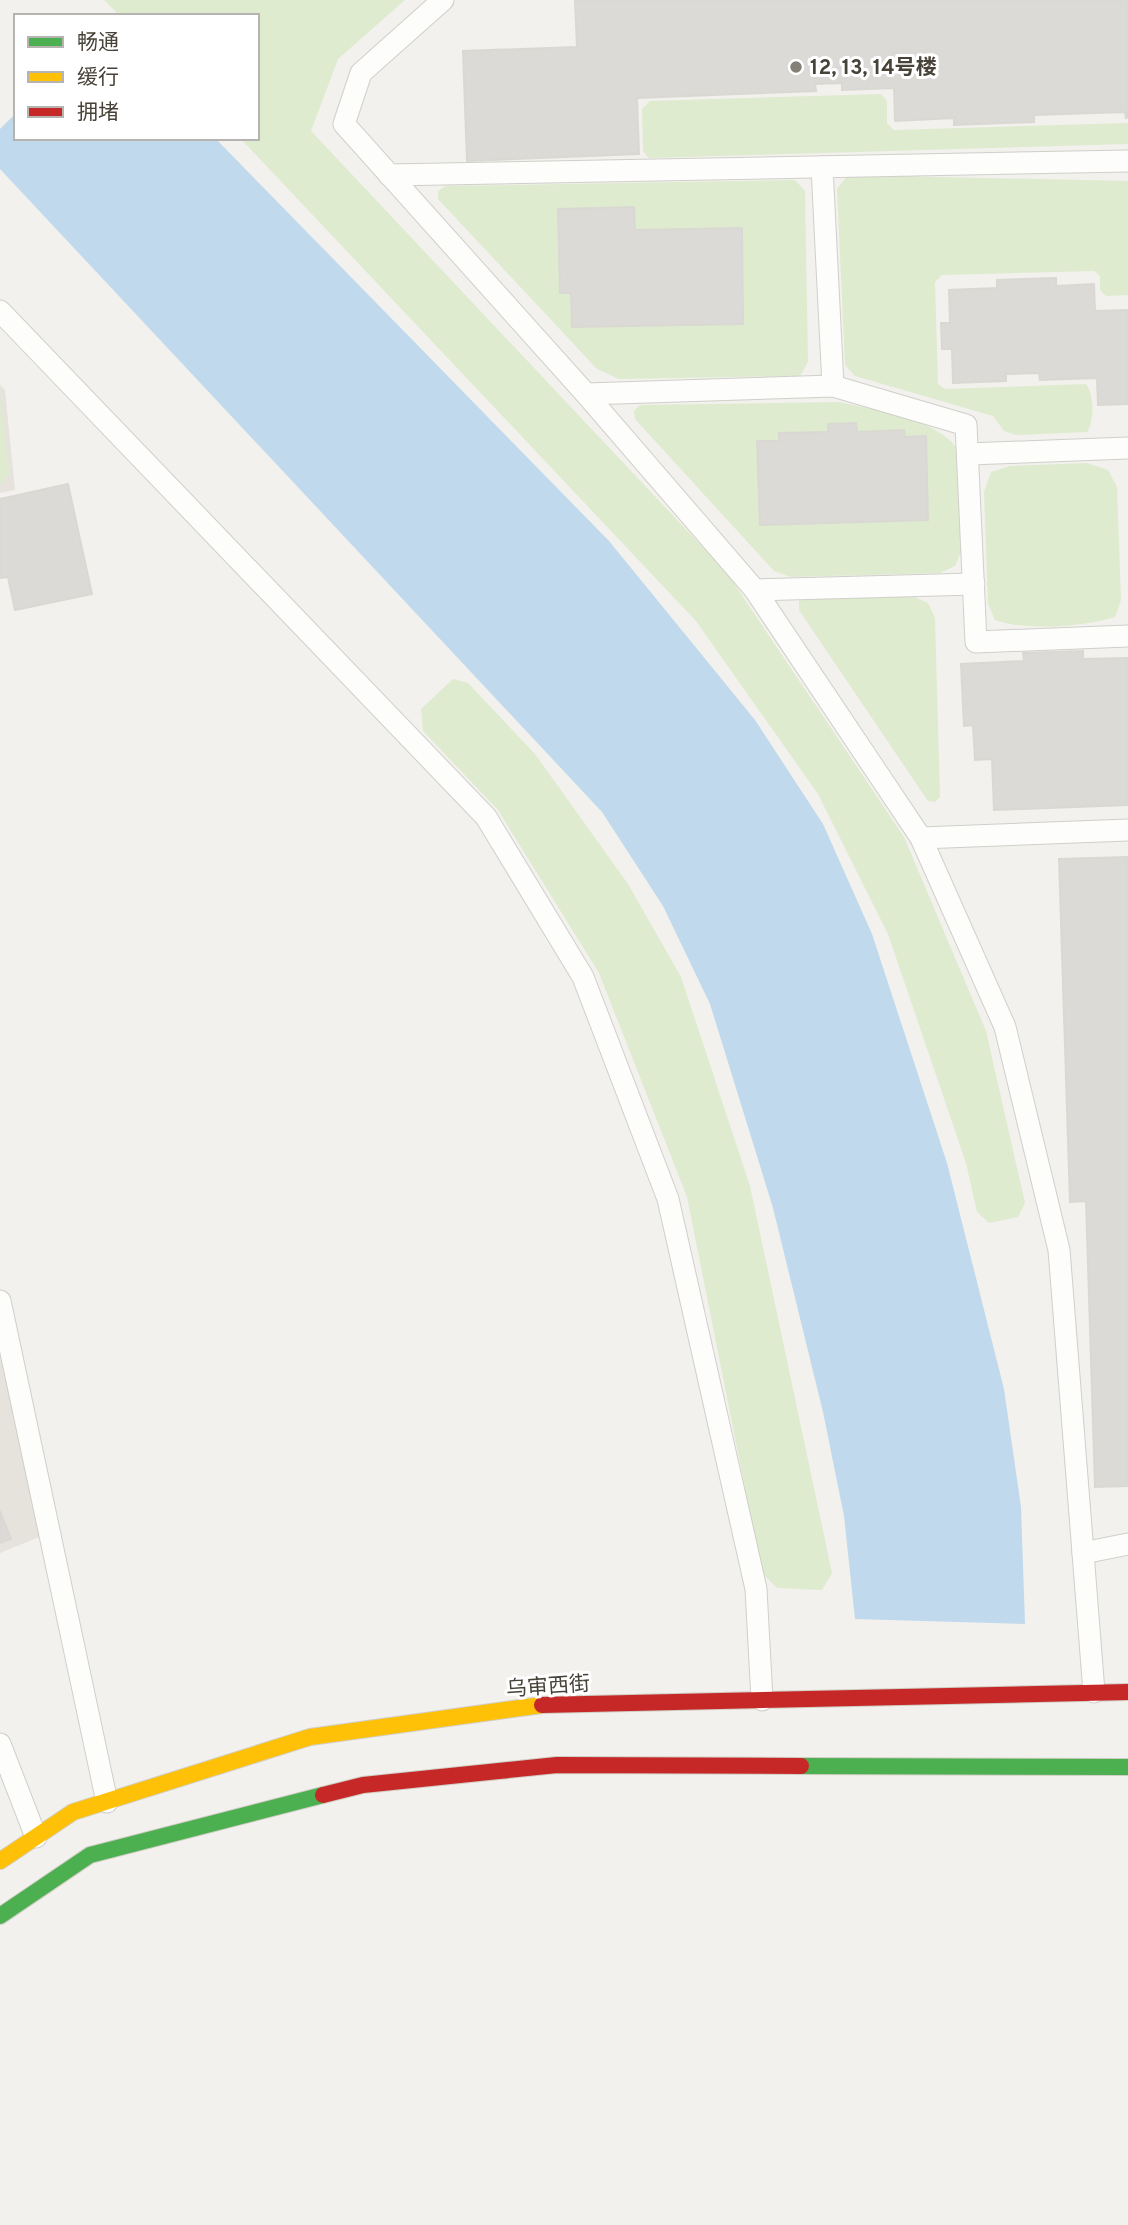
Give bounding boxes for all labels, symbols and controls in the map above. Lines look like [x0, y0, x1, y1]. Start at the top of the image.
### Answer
legend [14, 14, 259, 140]
text: 畅通 [77, 30, 119, 57]
place label: 12, 13, 14号楼 [810, 55, 937, 82]
marker: 12, 13, 14号楼 [788, 59, 804, 75]
text: 缓行 [77, 65, 119, 92]
text: 拥堵 [77, 100, 119, 127]
street label: 乌审西街 [505, 1671, 591, 1704]

